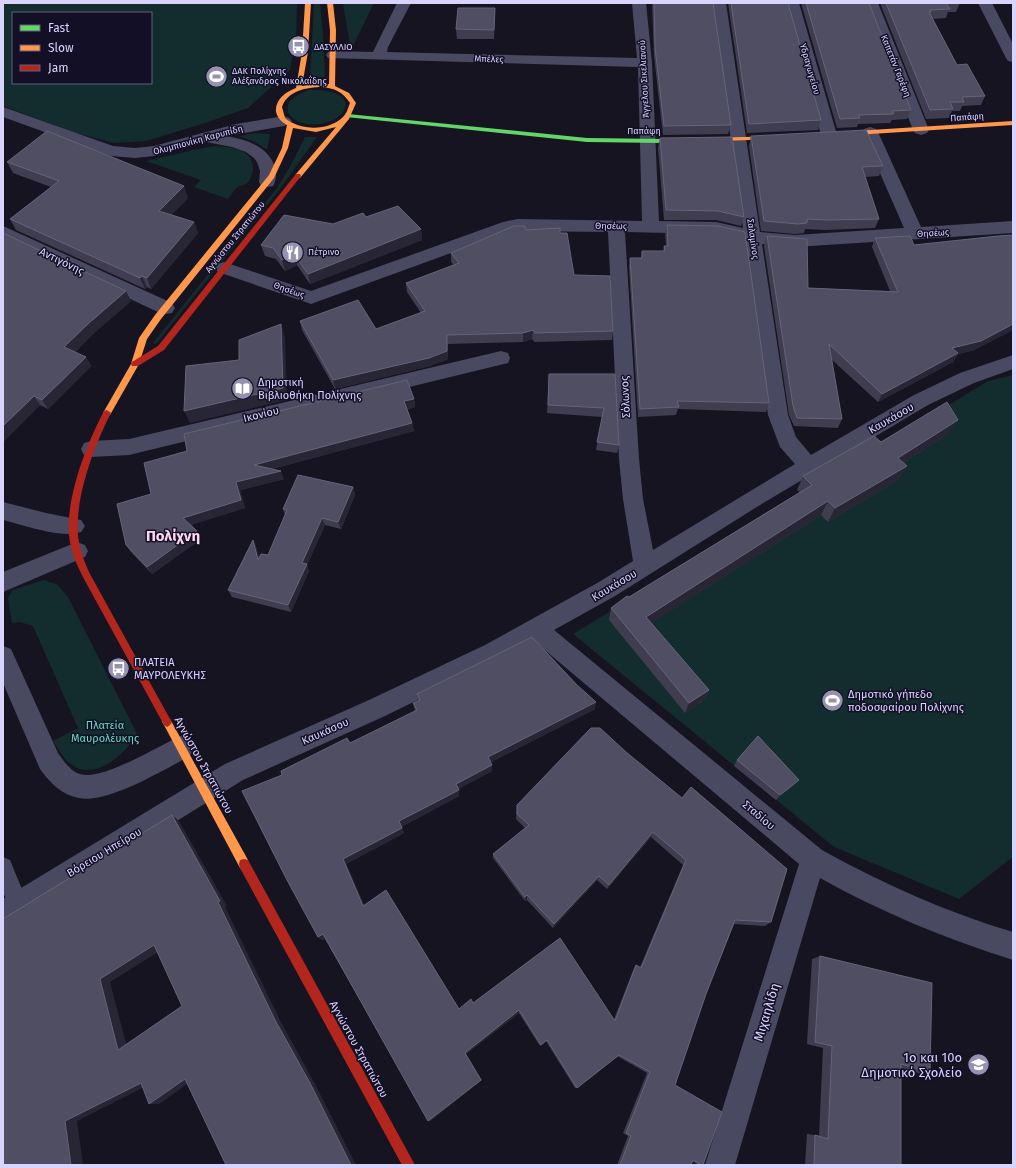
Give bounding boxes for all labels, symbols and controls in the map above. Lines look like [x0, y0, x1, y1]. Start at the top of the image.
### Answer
legend [12, 12, 152, 84]
text: Fast [48, 21, 70, 35]
bus stop icon: ΔΑΣΥΛΛΙΟ [285, 34, 311, 60]
street label: Καπετάν Γαρέφη [879, 34, 913, 98]
street label: Άγγελου Σικελιανού [637, 40, 651, 118]
text: Slow [48, 41, 74, 55]
place label: ΔΑΣΥΛΛΙΟ [314, 42, 353, 52]
street label: Υδραγωγείου [798, 42, 822, 96]
street label: Μπέλες [474, 53, 504, 65]
text: Jam [48, 61, 68, 75]
sports icon: ΔΑΚ Πολίχνης Αλέξανδρος Νικολαΐδης [204, 63, 230, 89]
place label: ΔΑΚ Πολίχνης Αλέξανδρος Νικολαΐδης [232, 66, 327, 86]
street label: Παπάφη [950, 111, 984, 123]
street label: Ολυμπιονίκη Καρυπίδη [152, 123, 244, 157]
street label: Παπάφη [627, 126, 661, 136]
street label: Αγνώστου Στρατιώτου [203, 199, 267, 275]
street label: Σαλαμίνος [745, 218, 761, 261]
street label: Θησέως [595, 221, 628, 231]
street label: Θησέως [917, 227, 950, 239]
restaurant icon: Πέτρινο [280, 239, 306, 265]
street label: Αντιγόνης [37, 245, 86, 278]
place label: Πέτρινο [308, 247, 339, 257]
street label: Θησέως [272, 280, 307, 300]
library icon: Δημοτική Βιβλιοθήκη Πολίχνης [230, 375, 256, 401]
place label: Δημοτική Βιβλιοθήκη Πολίχνης [258, 376, 361, 402]
street label: Σόλωνος [618, 376, 633, 418]
street label: Καυκάσου [866, 400, 916, 437]
street label: Ικονίου [242, 404, 280, 425]
district label: Πολίχνη [146, 527, 200, 545]
street label: Καυκάσου [589, 567, 639, 604]
bus stop icon: ΠΛΑΤΕΙΑ ΜΑΥΡΟΛΕΥΚΗΣ [105, 655, 131, 681]
place label: ΠΛΑΤΕΙΑ ΜΑΥΡΟΛΕΥΚΗΣ [134, 656, 206, 682]
sports icon: Δημοτικό γήπεδο ποδοσφαίρου Πολίχνης [820, 687, 846, 713]
place label: Δημοτικό γήπεδο ποδοσφαίρου Πολίχνης [848, 688, 964, 714]
street label: Αγνώστου Στρατιώτου [172, 715, 236, 816]
street label: Καυκάσου [300, 715, 351, 748]
park label: Πλατεία Μαυρολέυκης [71, 719, 139, 745]
street label: Σταδίου [740, 798, 778, 833]
street label: Βόρειου Ηπείρου [65, 825, 144, 880]
street label: Μιχαηλίδη [751, 981, 782, 1043]
street label: Αγνώστου Στρατιώτου [327, 999, 391, 1100]
place label: 1ο και 10ο Δημοτικό Σχολείο [861, 1050, 962, 1080]
school or university icon: 1ο και 10ο Δημοτικό Σχολείο [965, 1051, 991, 1077]

